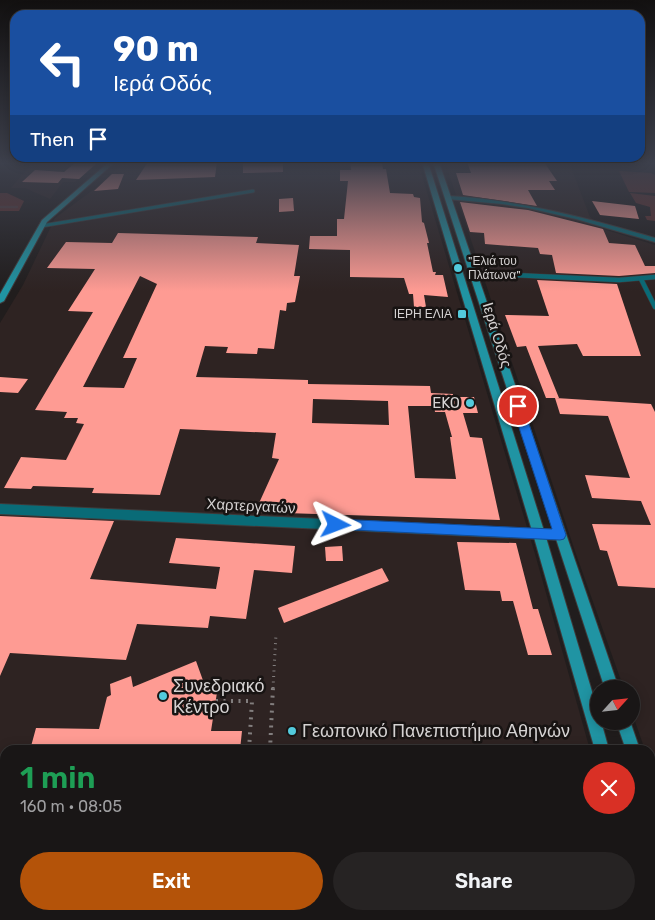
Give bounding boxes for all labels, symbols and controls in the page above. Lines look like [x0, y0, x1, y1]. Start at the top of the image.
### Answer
text: 90 m [113, 28, 199, 70]
icon: left [30, 30, 95, 95]
text: Ιερά Οδός [113, 70, 212, 97]
icon: arrive [84, 125, 112, 153]
text: Then [30, 128, 74, 151]
place label: "Ελιά του Πλάτωνα" [468, 254, 521, 282]
marker: "Ελιά του Πλάτωνα" [452, 262, 464, 274]
street label: Ιερά Οδός [479, 300, 515, 370]
place label: ΙΕΡΗ ΕΛΙΑ [394, 307, 452, 321]
marker: ΙΕΡΗ ΕΛΙΑ [456, 308, 468, 320]
pin [497, 385, 539, 427]
icon: arrive [504, 392, 532, 420]
place label: EKO [432, 394, 460, 412]
marker: EKO [464, 397, 476, 409]
street label: Χαρτεργατών [206, 495, 296, 517]
position arrow [309, 498, 361, 550]
place label: Συνεδριακό Κέντρο [173, 675, 264, 718]
north arrow [590, 680, 640, 730]
map controls [590, 680, 640, 730]
marker: Συνεδριακό Κέντρο [157, 690, 169, 702]
place label: Γεωπονικό Πανεπιστήμιο Αθηνών [302, 720, 570, 742]
marker: Γεωπονικό Πανεπιστήμιο Αθηνών [286, 725, 298, 737]
text: 1 min [20, 760, 95, 796]
button: close [583, 762, 635, 814]
text: 160 m · 08:05 [20, 797, 122, 816]
button: Exit [20, 852, 323, 910]
button: Share [333, 852, 635, 910]

